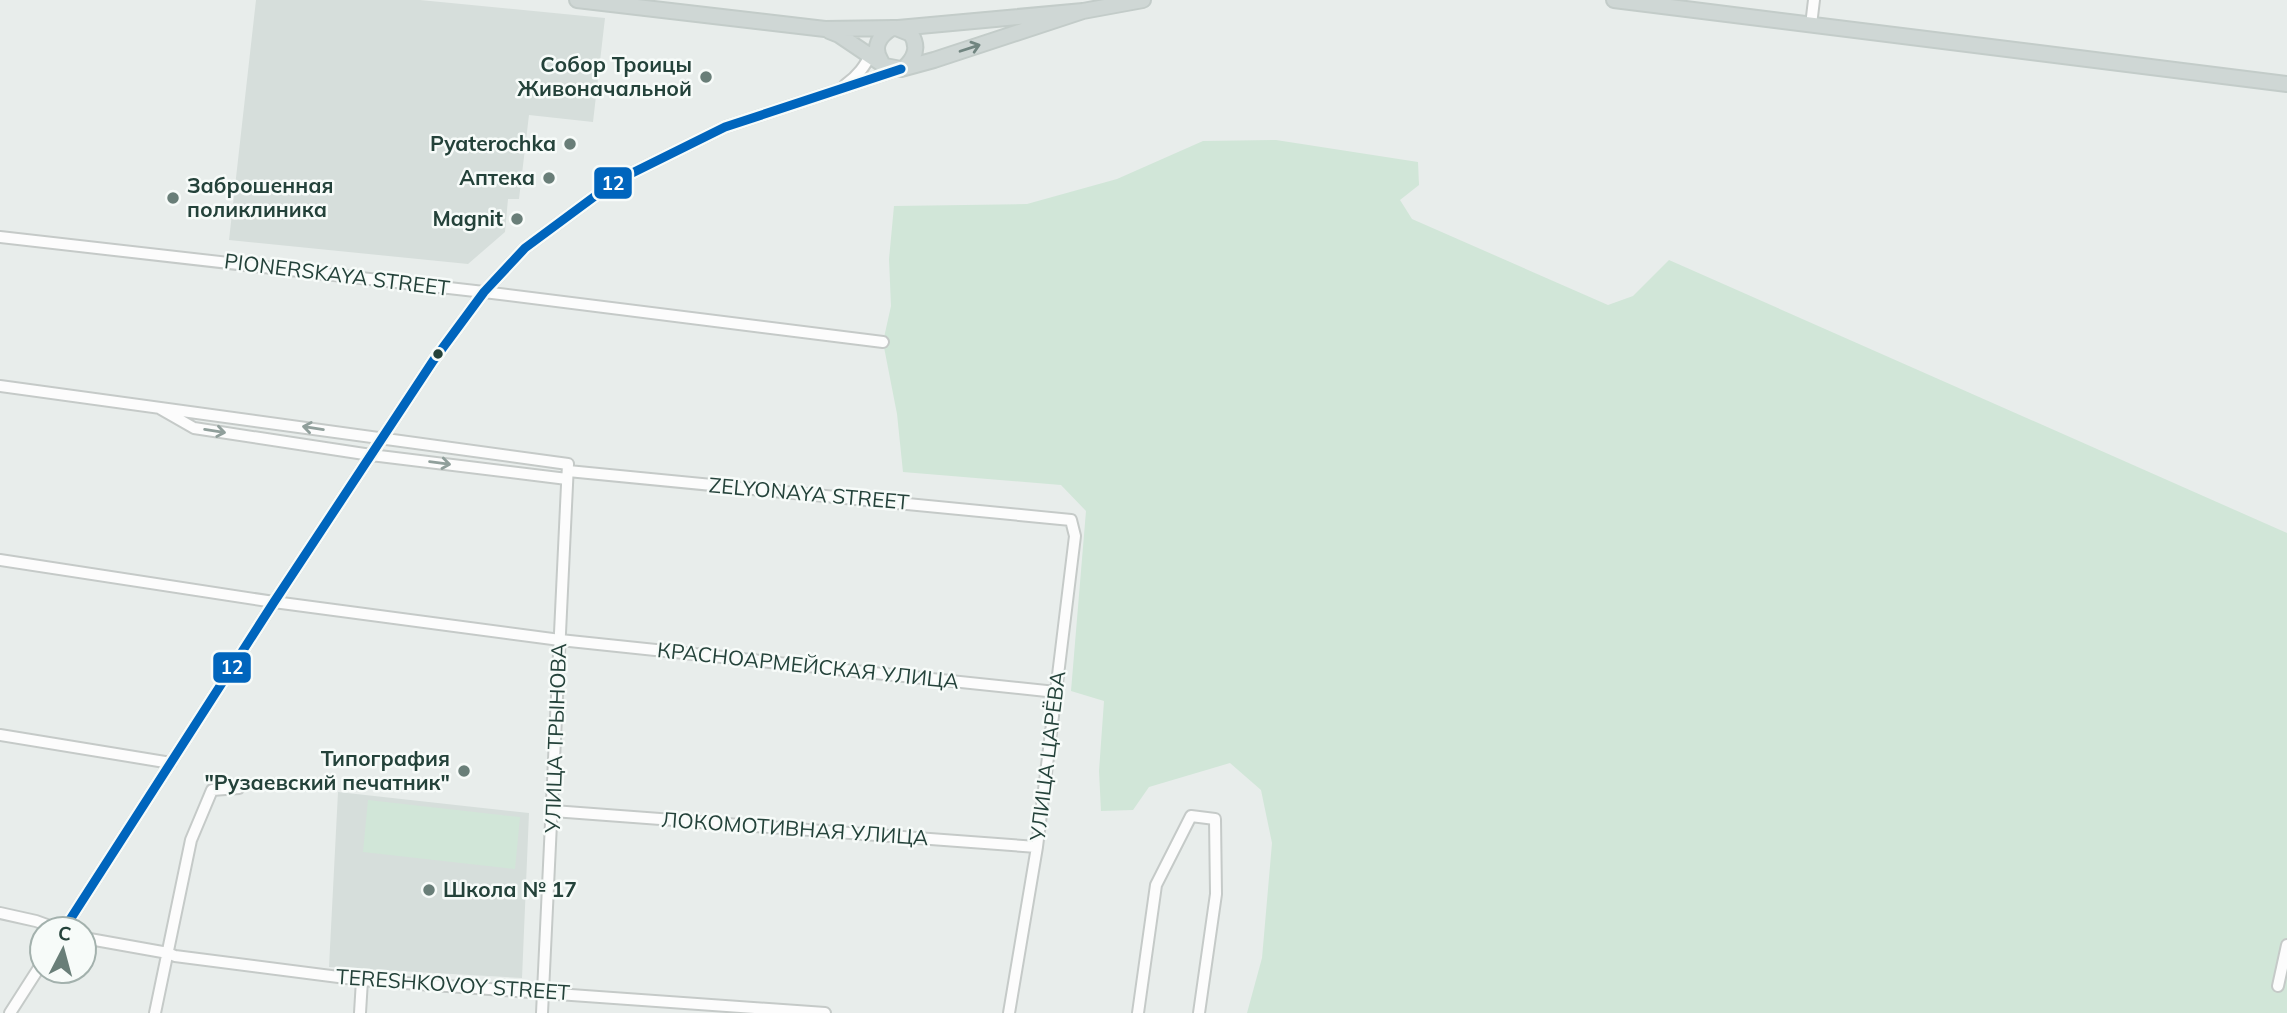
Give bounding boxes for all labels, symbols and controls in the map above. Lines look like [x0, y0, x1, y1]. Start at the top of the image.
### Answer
one-way arrow [958, 41, 980, 54]
place label: Собор Троицы Живоначальной [517, 51, 692, 101]
marker: Собор Троицы Живоначальной [698, 69, 714, 85]
place label: Pyaterochka [430, 130, 556, 156]
marker: Pyaterochka [562, 136, 578, 152]
place label: Аптека [459, 164, 535, 190]
line badge: 12 [593, 166, 633, 200]
marker: Аптека [541, 170, 557, 186]
text: 12 [602, 171, 624, 195]
place label: Заброшенная поликлиника [187, 172, 333, 222]
marker: Заброшенная поликлиника [165, 190, 181, 206]
place label: Magnit [433, 205, 503, 231]
marker: Magnit [509, 211, 525, 227]
street label: PIONERSKAYA STREET [223, 247, 452, 301]
unlabelled marker [431, 347, 445, 361]
one-way arrow [302, 422, 325, 435]
one-way arrow [203, 425, 226, 438]
one-way arrow [429, 457, 451, 470]
street label: ZELYONAYA STREET [708, 471, 911, 515]
street label: КРАСНОАРМЕЙСКАЯ УЛИЦА [656, 636, 961, 694]
street label: УЛИЦА ТРЫНОВА [539, 642, 571, 834]
line badge: 12 [212, 651, 252, 684]
text: 12 [221, 655, 243, 679]
street label: УЛИЦА ЦАРЁВА [1024, 669, 1070, 843]
place label: Типография "Рузаевский печатник" [204, 745, 450, 795]
marker: Типография "Рузаевский печатник" [456, 763, 472, 779]
street label: ЛОКОМОТИВНАЯ УЛИЦА [661, 806, 930, 850]
place label: Школа № 17 [443, 876, 577, 902]
marker: Школа № 17 [421, 882, 437, 898]
north arrow [28, 915, 98, 985]
text: С [57, 920, 73, 946]
street label: TERESHKOVOY STREET [335, 963, 571, 1005]

